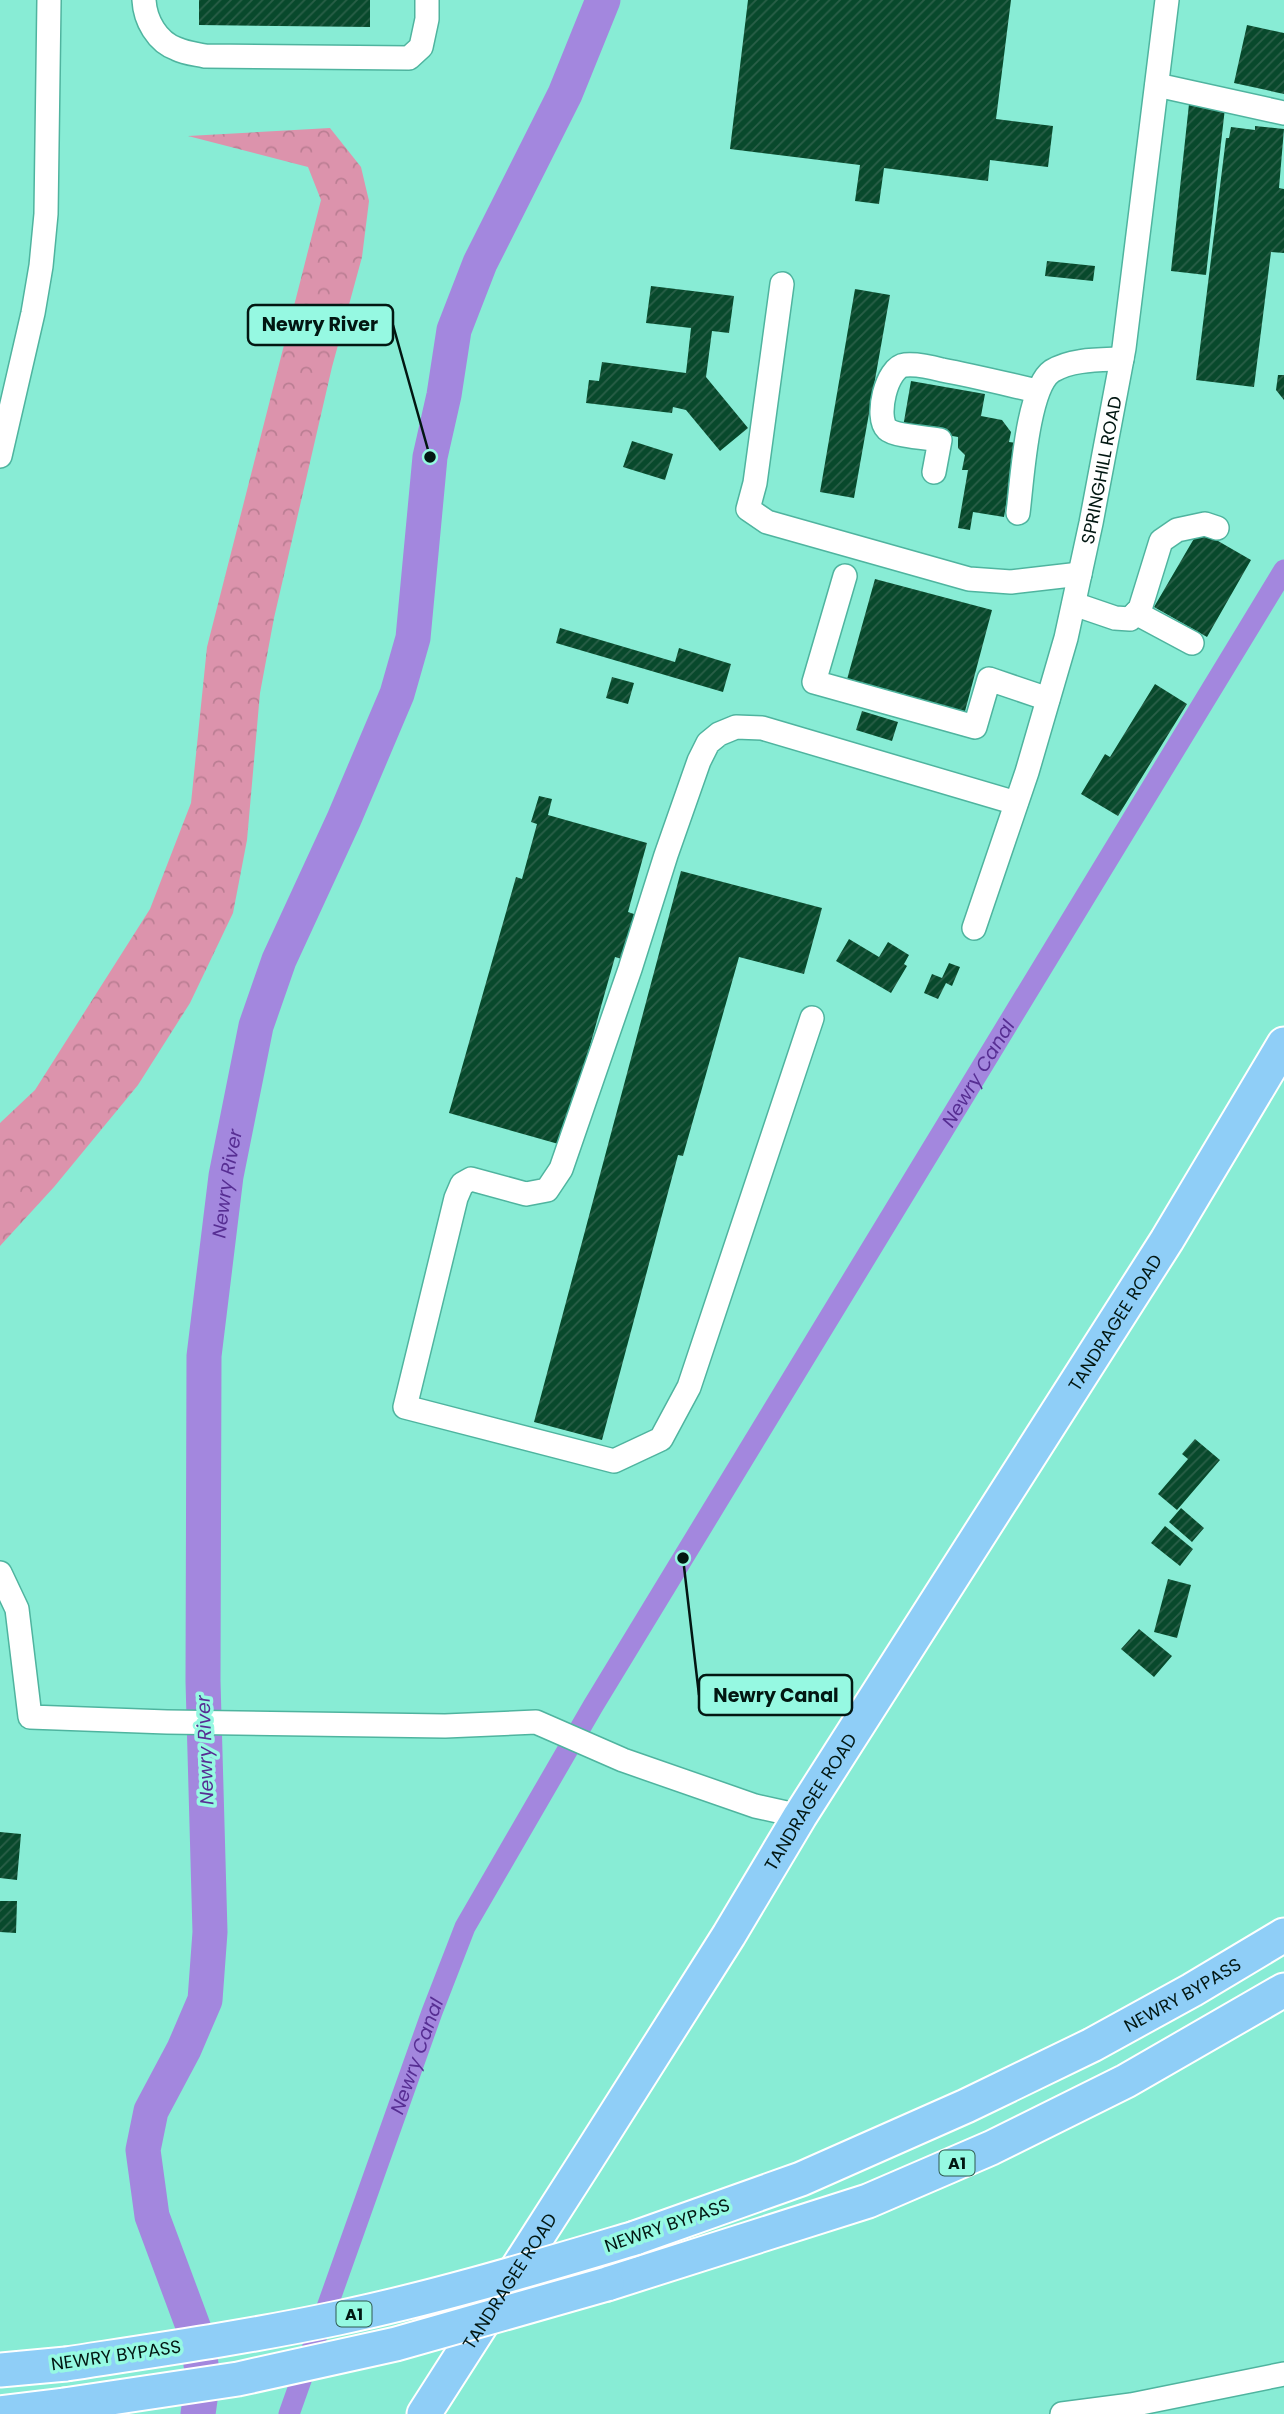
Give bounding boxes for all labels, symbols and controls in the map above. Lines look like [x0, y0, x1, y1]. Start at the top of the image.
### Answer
callout: Newry River [248, 305, 393, 345]
text: Newry River [262, 311, 378, 338]
street label: SPRINGHILL ROAD [1074, 394, 1127, 546]
water label: Newry Canal [935, 1014, 1021, 1132]
water label: Newry River [205, 1126, 249, 1240]
street label: TANDRAGEE ROAD [1062, 1249, 1168, 1395]
callout: Newry Canal [699, 1675, 852, 1715]
text: Newry Canal [713, 1682, 839, 1709]
water label: Newry River [190, 1694, 220, 1805]
street label: TANDRAGEE ROAD [758, 1728, 862, 1875]
street label: NEWRY BYPASS [1119, 1951, 1245, 2038]
water label: Newry Canal [383, 1994, 450, 2118]
road number: A1 [940, 2150, 974, 2176]
street label: NEWRY BYPASS [601, 2192, 733, 2258]
street label: TANDRAGEE ROAD [456, 2208, 562, 2354]
road number: A1 [336, 2302, 372, 2326]
street label: NEWRY BYPASS [49, 2334, 183, 2376]

